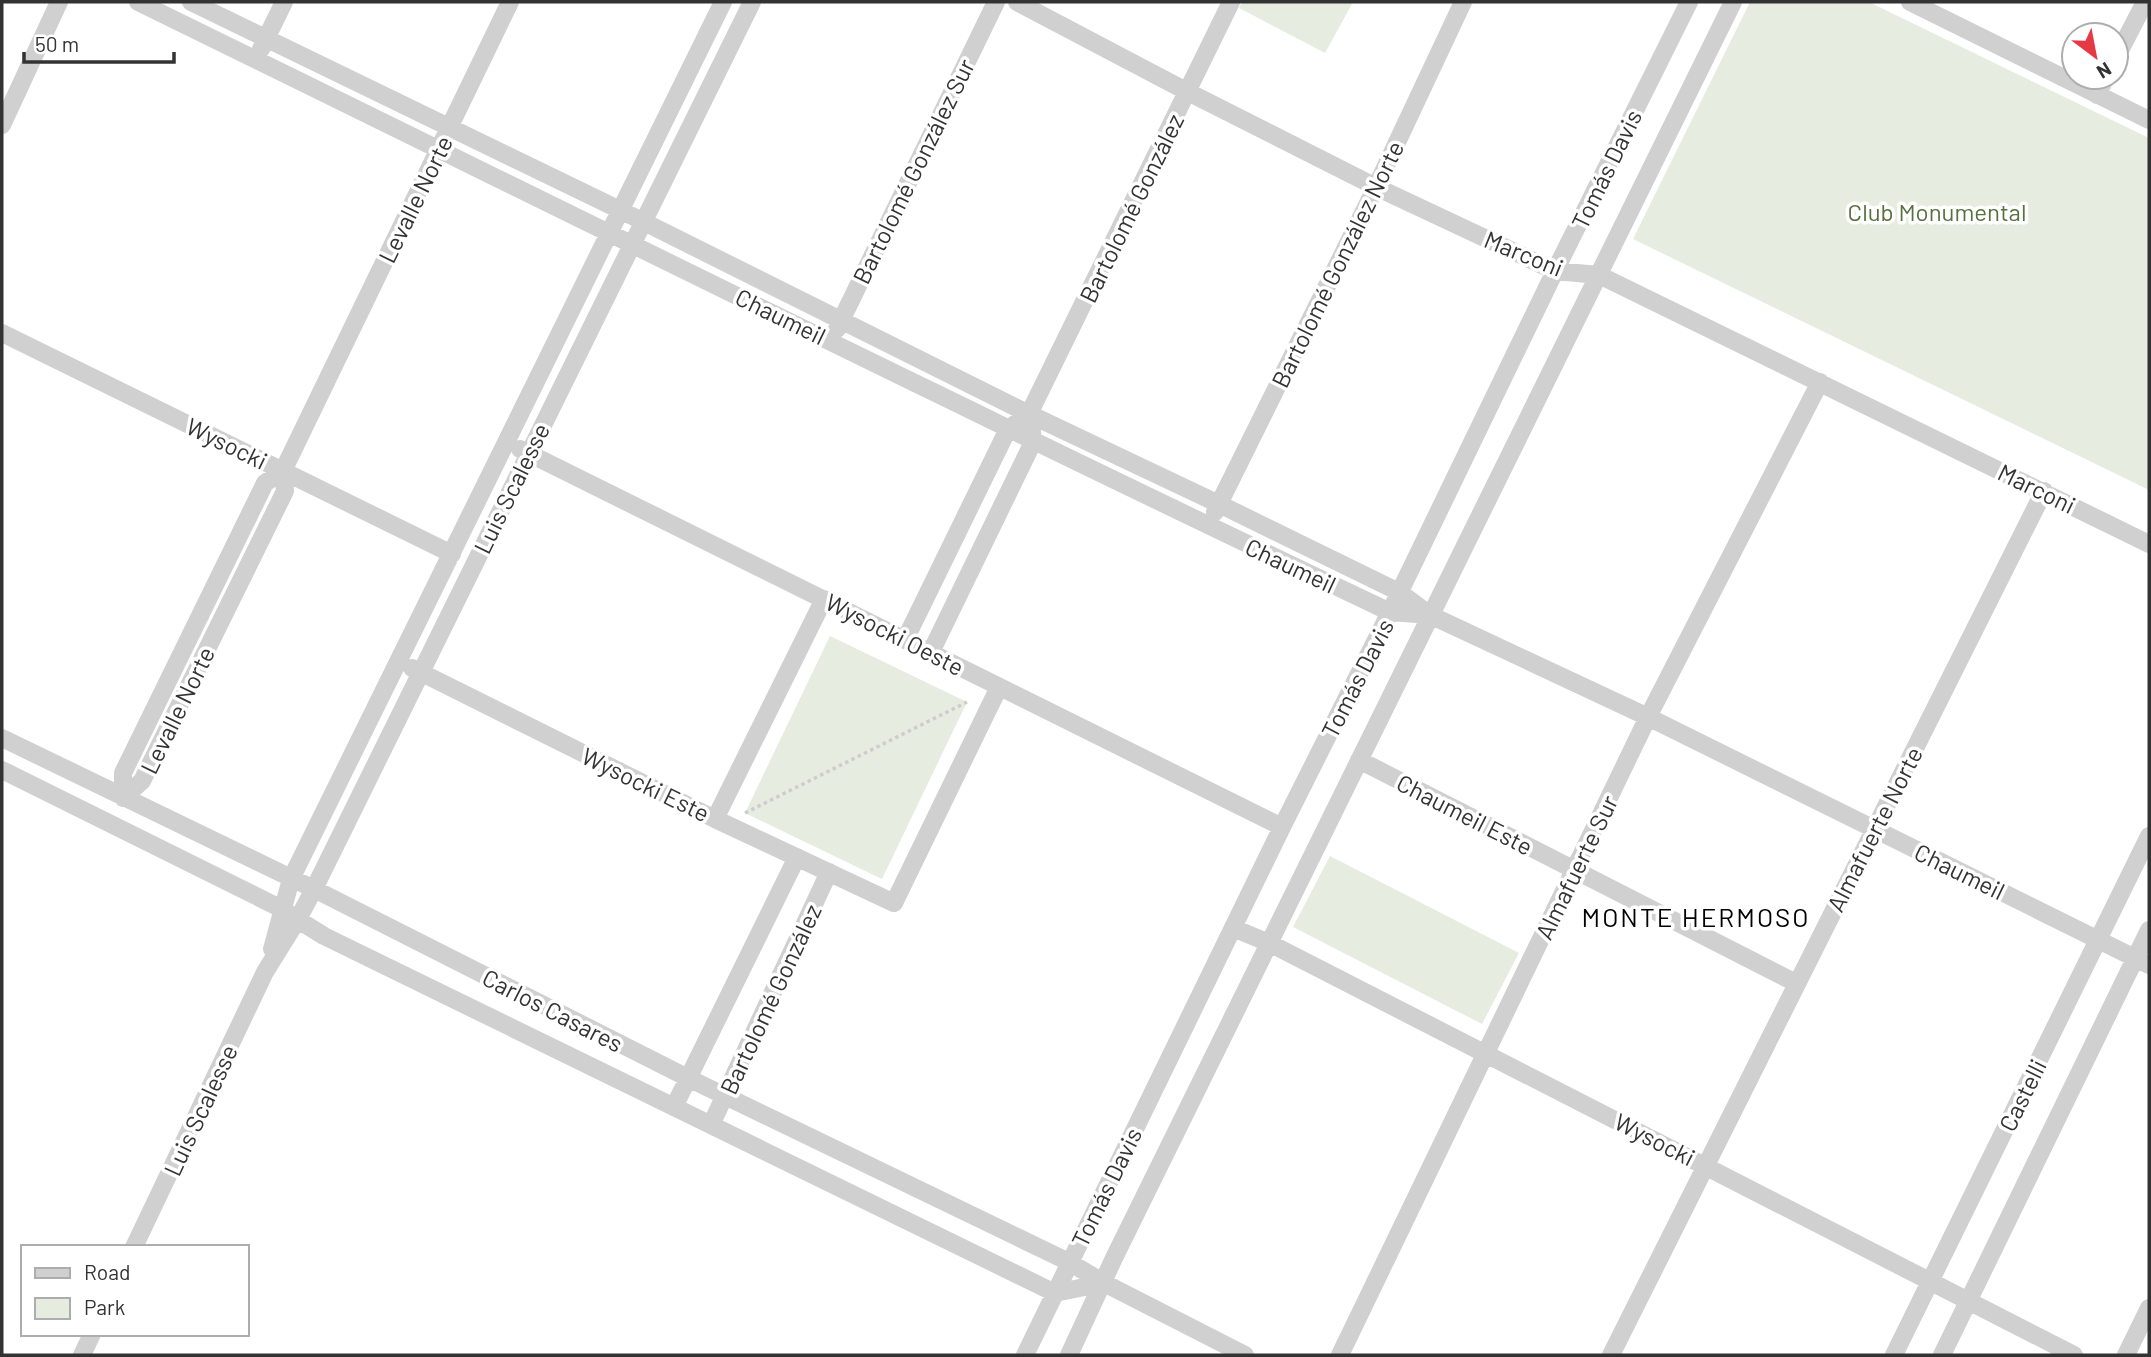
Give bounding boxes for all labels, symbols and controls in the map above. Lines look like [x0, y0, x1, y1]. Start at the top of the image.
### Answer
scale bar [24, 21, 175, 65]
north arrow [2060, 21, 2130, 91]
text: 50 m [35, 31, 79, 56]
street label: Bartolomé González Sur [846, 54, 980, 288]
text: N [2093, 58, 2116, 84]
street label: Tomás Davis [1565, 105, 1647, 233]
street label: Bartolomé González [1073, 109, 1189, 307]
street label: Levalle Norte [372, 131, 458, 267]
street label: Bartolomé González Norte [1265, 136, 1409, 392]
park label: Club Monumental [1848, 197, 2026, 226]
street label: Marconi [1480, 224, 1568, 282]
street label: Chaumeil [731, 282, 831, 350]
street label: Wysocki [182, 411, 272, 475]
street label: Luis Scalesse [467, 418, 555, 558]
street label: Marconi [1994, 457, 2080, 519]
street label: Chaumeil [1241, 531, 1341, 599]
street label: Wysocki Oeste [821, 587, 969, 681]
street label: Tomás Davis [1315, 614, 1399, 742]
street label: Levalle Norte [134, 642, 220, 778]
street label: Wysocki Este [577, 741, 715, 827]
street label: Almafuerte Norte [1820, 742, 1928, 916]
street label: Chaumeil Este [1392, 767, 1538, 861]
street label: Almafuerte Sur [1529, 790, 1624, 944]
street label: Chaumeil [1910, 837, 2010, 905]
street label: Bartolomé González [713, 899, 827, 1099]
district label: MONTE HERMOSO [1582, 901, 1810, 932]
street label: Carlos Casares [478, 962, 628, 1058]
street label: Luis Scalesse [157, 1040, 243, 1180]
street label: Castelli [1992, 1054, 2052, 1136]
street label: Wysocki [1610, 1106, 1700, 1172]
street label: Tomás Davis [1065, 1123, 1147, 1251]
legend [21, 1245, 248, 1336]
text: Road [84, 1259, 130, 1284]
text: Park [84, 1294, 125, 1319]

